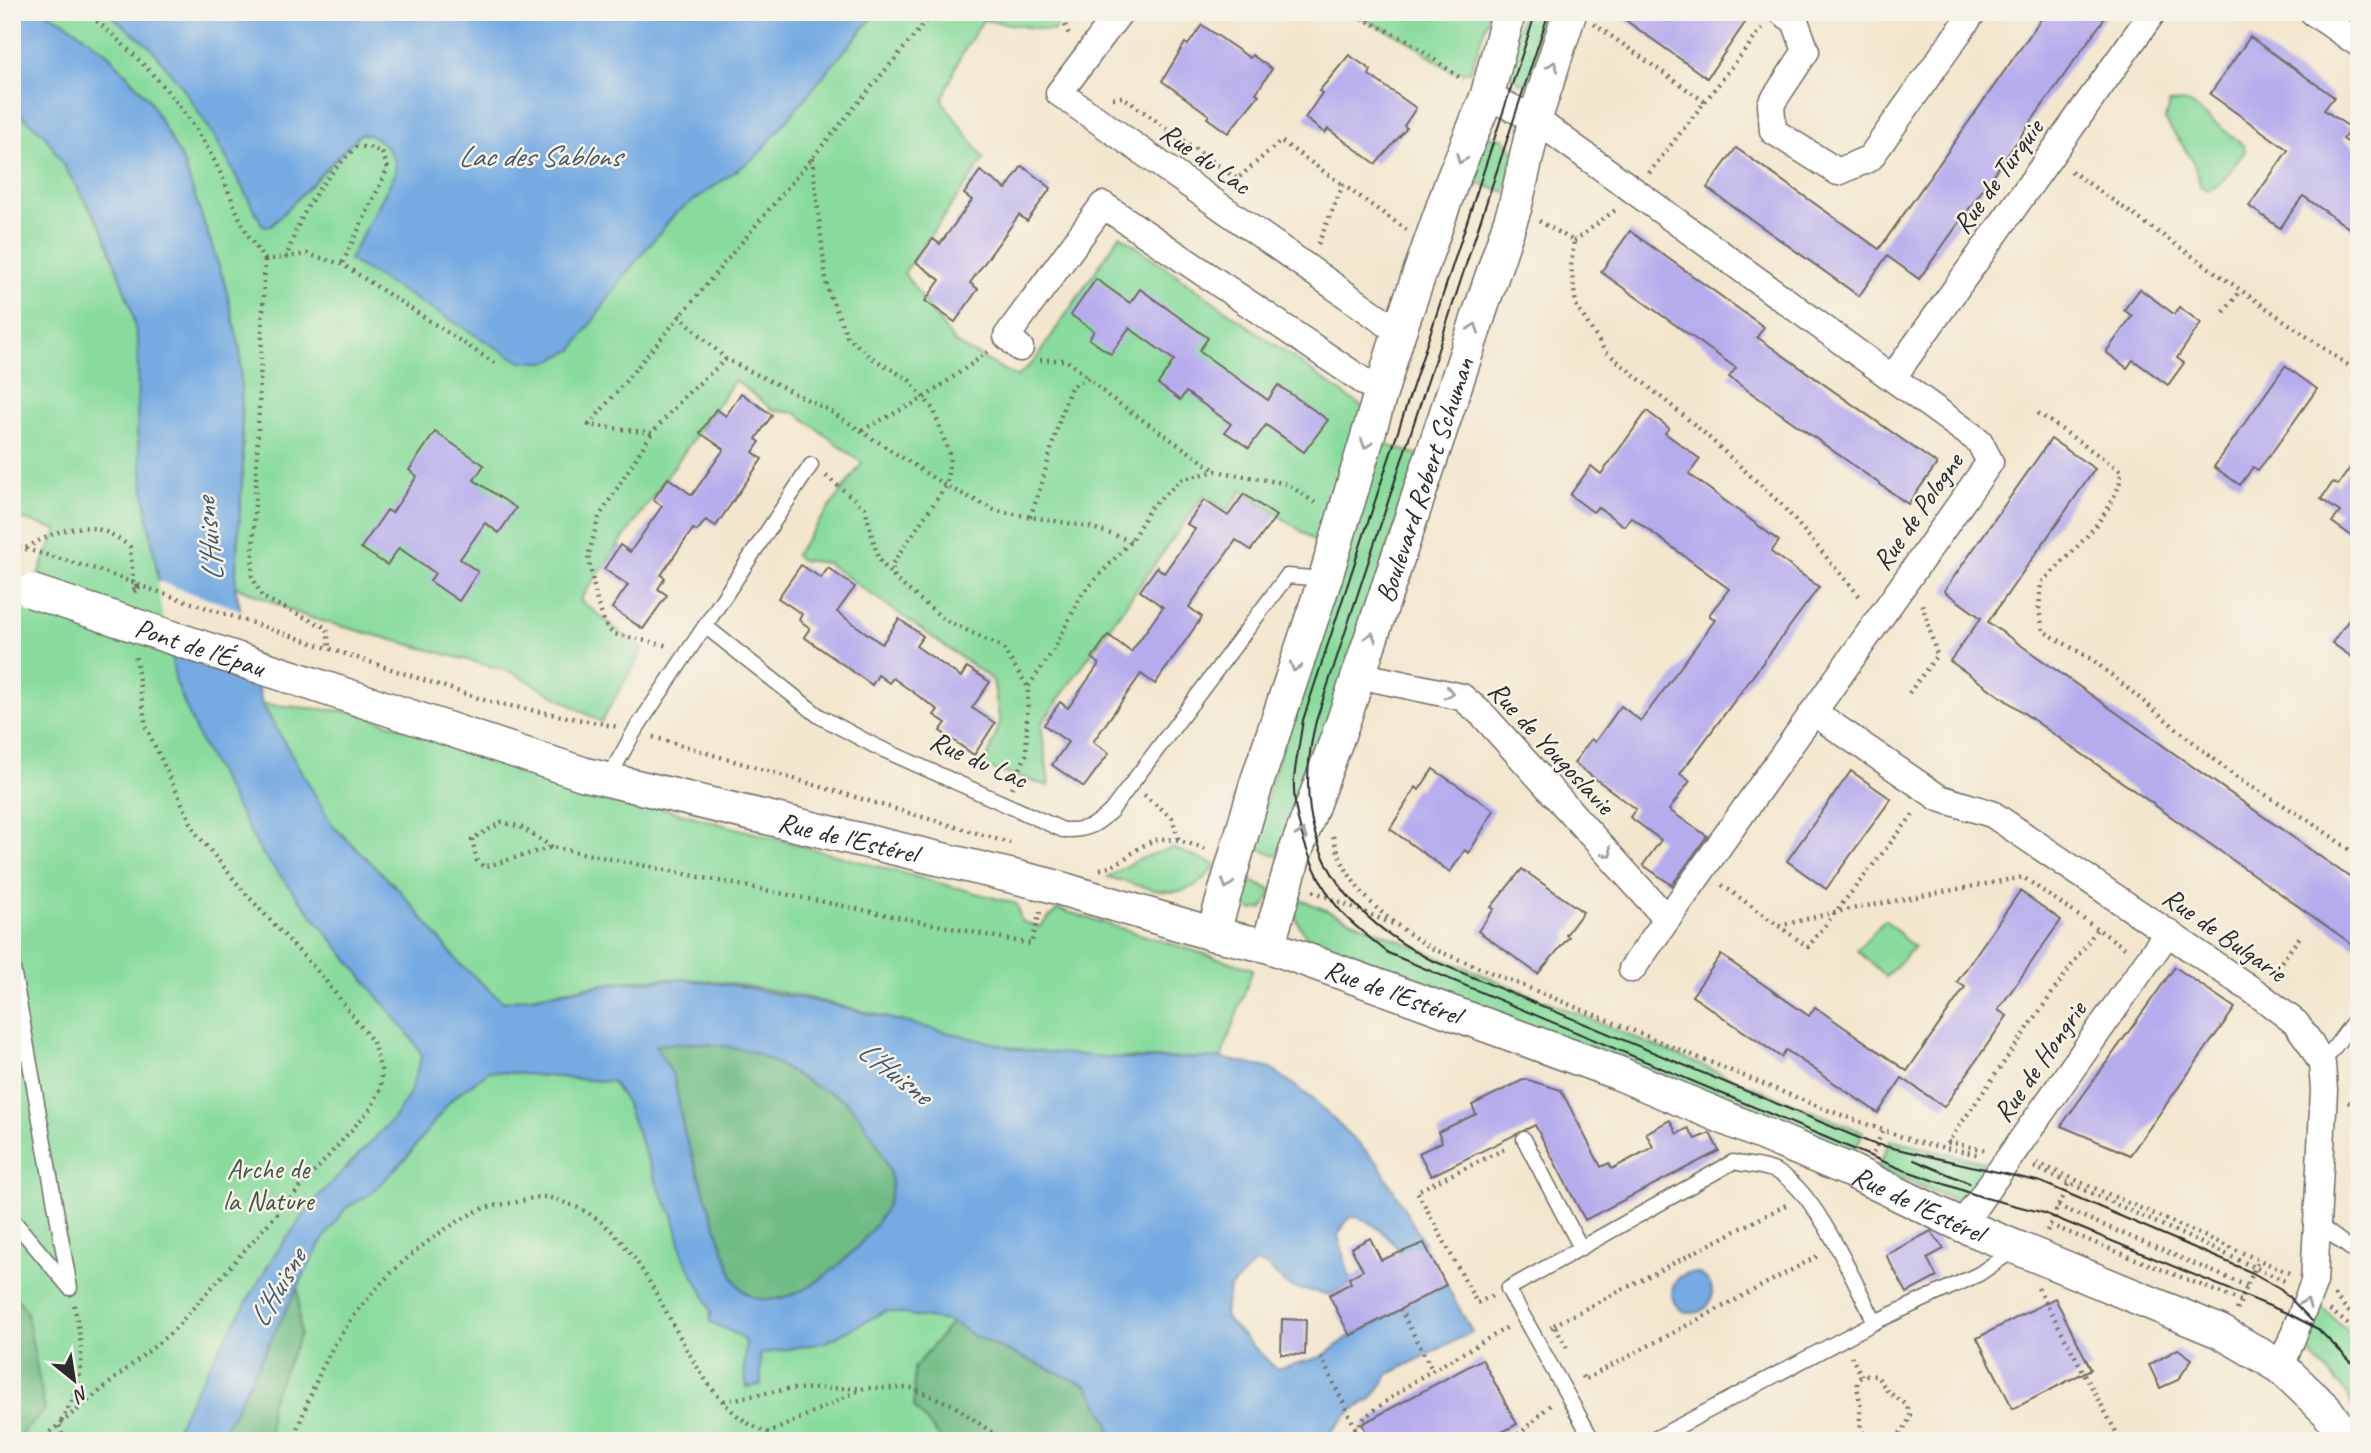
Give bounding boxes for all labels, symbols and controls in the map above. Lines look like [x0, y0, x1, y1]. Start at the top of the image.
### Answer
one-way arrow [1544, 60, 1559, 72]
street label: Rue de Turquie [1944, 111, 2052, 241]
street label: Rue du Lac [1154, 115, 1259, 203]
water label: Lac des Sablons [458, 137, 626, 175]
one-way arrow [1455, 152, 1469, 164]
one-way arrow [1466, 323, 1480, 335]
street label: Boulevard Robert Schuman [1367, 352, 1482, 607]
one-way arrow [1360, 438, 1375, 450]
street label: Rue de Pologne [1864, 444, 1972, 577]
water label: L'Huisne [185, 492, 232, 583]
street label: Pont de l'Épau [131, 610, 271, 685]
one-way arrow [1363, 631, 1377, 644]
one-way arrow [1289, 660, 1304, 672]
street label: Rue de Yougoslavie [1481, 673, 1624, 823]
one-way arrow [1443, 685, 1455, 700]
street label: Rue du Lac [925, 723, 1034, 797]
street label: Rue de l'Estérel [775, 804, 926, 872]
one-way arrow [1294, 828, 1308, 840]
one-way arrow [1599, 845, 1612, 858]
one-way arrow [1221, 878, 1236, 890]
street label: Rue de Bulgarie [2156, 879, 2295, 991]
street label: Rue de l'Estérel [1320, 951, 1471, 1034]
street label: Rue de Hongrie [1985, 992, 2095, 1129]
water label: L'Huisne [850, 1031, 943, 1115]
park label: Arche de la Nature [223, 1151, 315, 1218]
street label: Rue de l'Estérel [1847, 1157, 1994, 1252]
water label: L'Huisne [240, 1239, 316, 1334]
one-way arrow [2298, 1298, 2312, 1310]
north arrow [38, 1344, 108, 1414]
text: N [68, 1381, 93, 1409]

